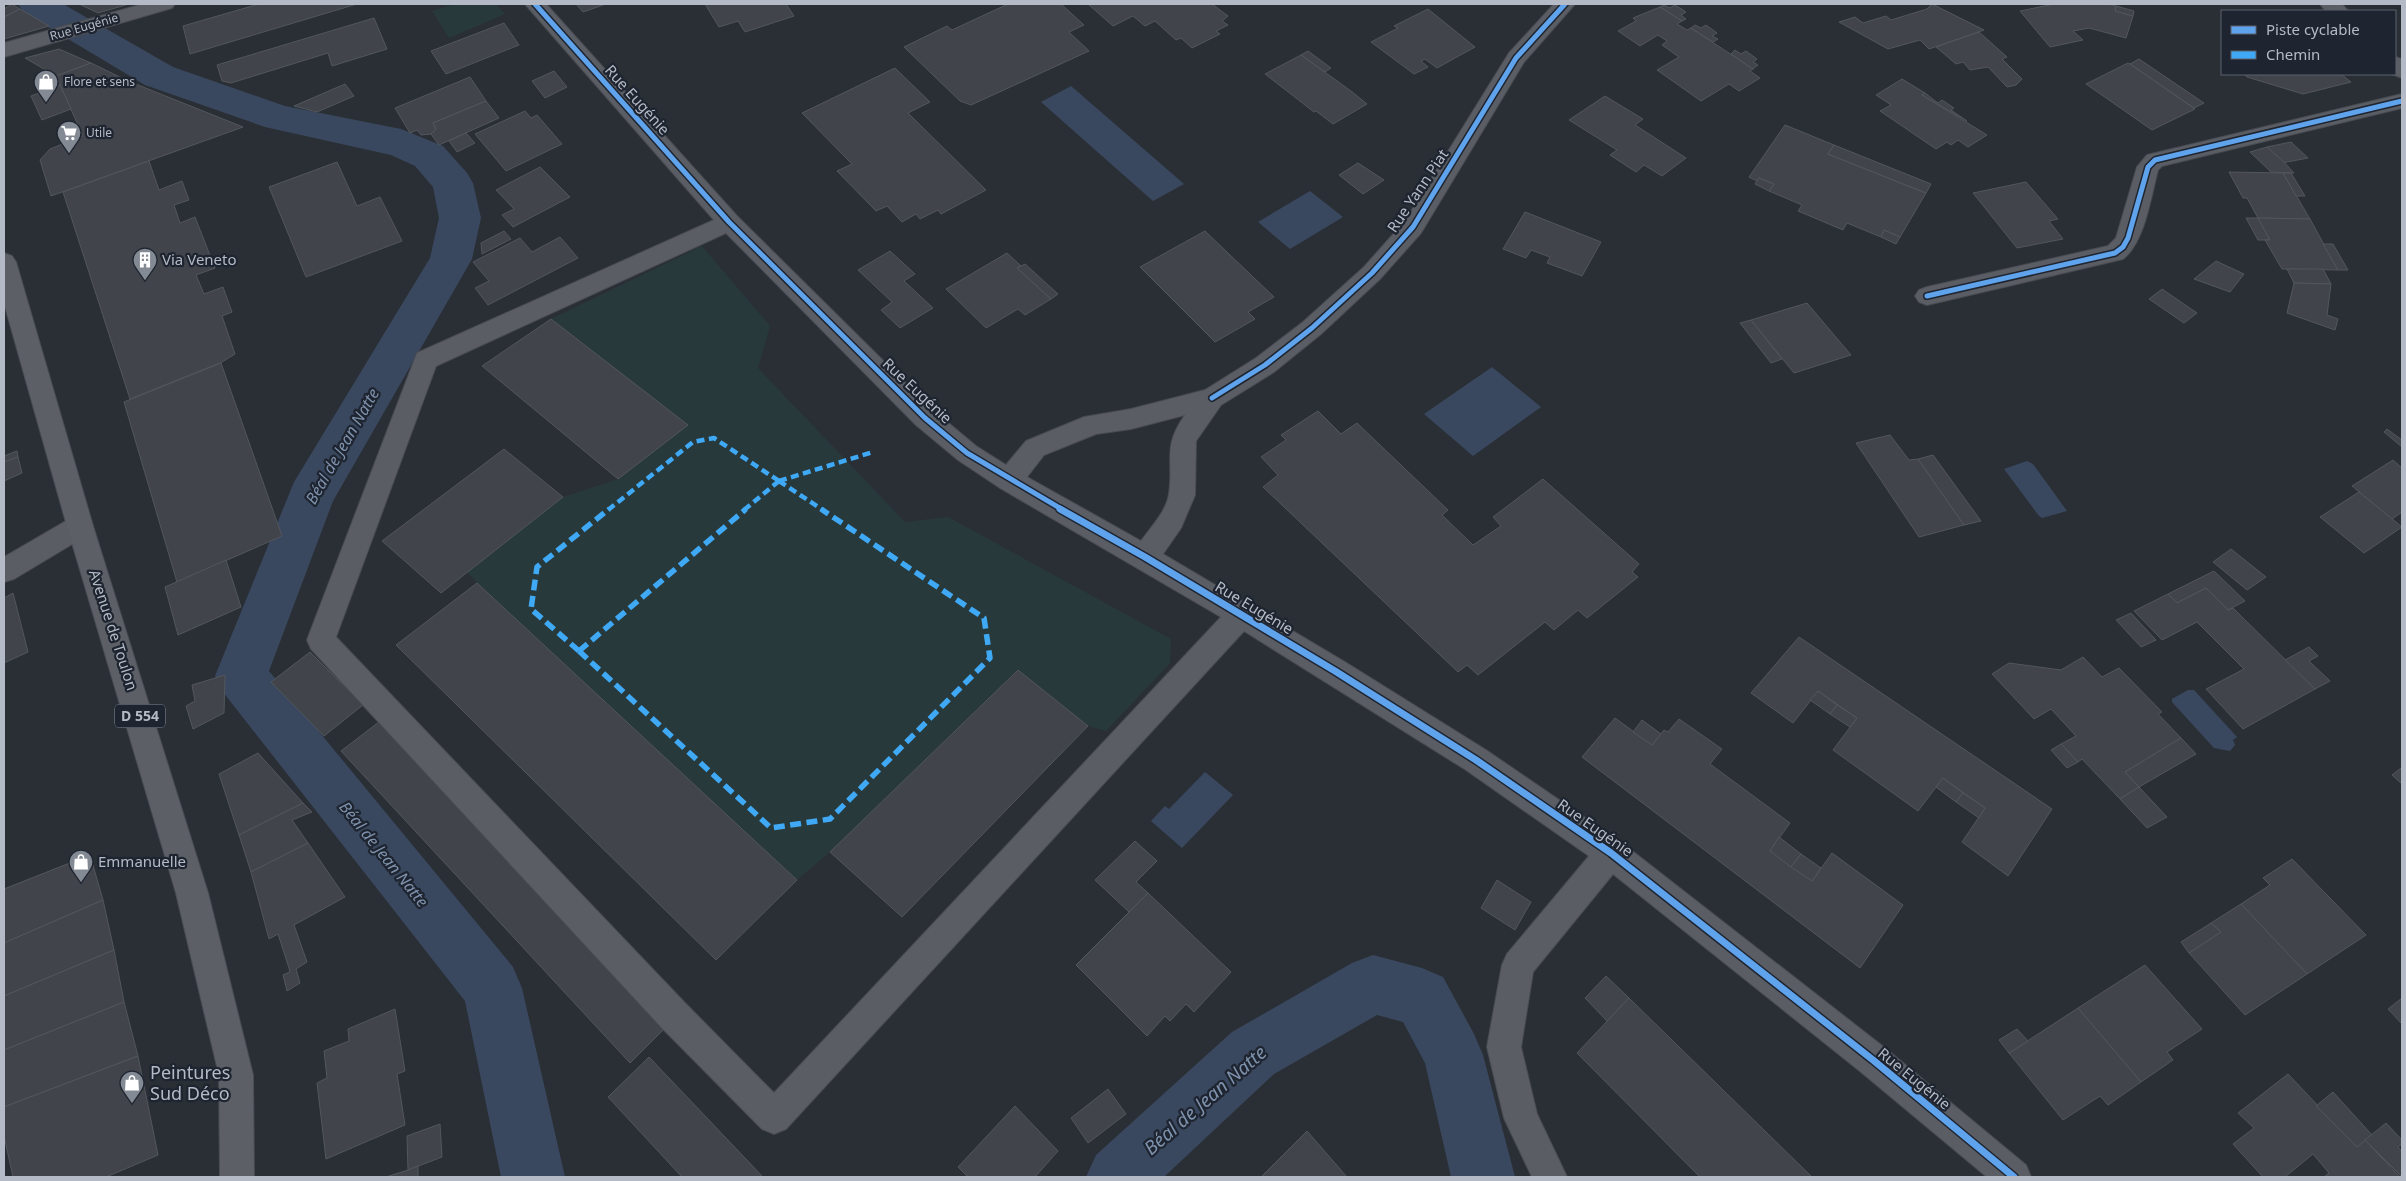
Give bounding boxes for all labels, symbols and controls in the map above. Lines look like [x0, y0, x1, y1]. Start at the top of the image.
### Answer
street label: Rue Eugénie [48, 9, 120, 44]
legend [2221, 10, 2396, 75]
text: Piste cyclable [2266, 19, 2360, 39]
text: Chemin [2266, 44, 2320, 64]
street label: Rue Eugénie [601, 60, 675, 139]
shop icon: Flore et sens [33, 69, 59, 103]
place label: Flore et sens [64, 73, 135, 90]
supermarket icon: Utile [56, 120, 82, 154]
place label: Utile [86, 124, 112, 141]
street label: Rue Yann Piat [1382, 144, 1453, 236]
building icon: Via Veneto [132, 247, 158, 281]
place label: Via Veneto [162, 249, 237, 269]
street label: Rue Eugénie [879, 353, 957, 428]
water label: Béal de Jean Natte [300, 384, 384, 508]
street label: Avenue de Toulon [85, 567, 143, 693]
street label: Rue Eugénie [1212, 576, 1297, 638]
road number: D 554 [115, 704, 165, 728]
street label: Rue Eugénie [1554, 794, 1637, 861]
water label: Béal de Jean Natte [334, 796, 434, 912]
shop icon: Emmanuelle [68, 849, 94, 883]
place label: Emmanuelle [98, 851, 186, 871]
water label: Béal de Jean Natte [1138, 1039, 1272, 1161]
street label: Rue Eugénie [1874, 1043, 1955, 1114]
place label: Peintures Sud Déco [150, 1060, 230, 1105]
shop icon: Peintures Sud Déco [119, 1070, 145, 1104]

